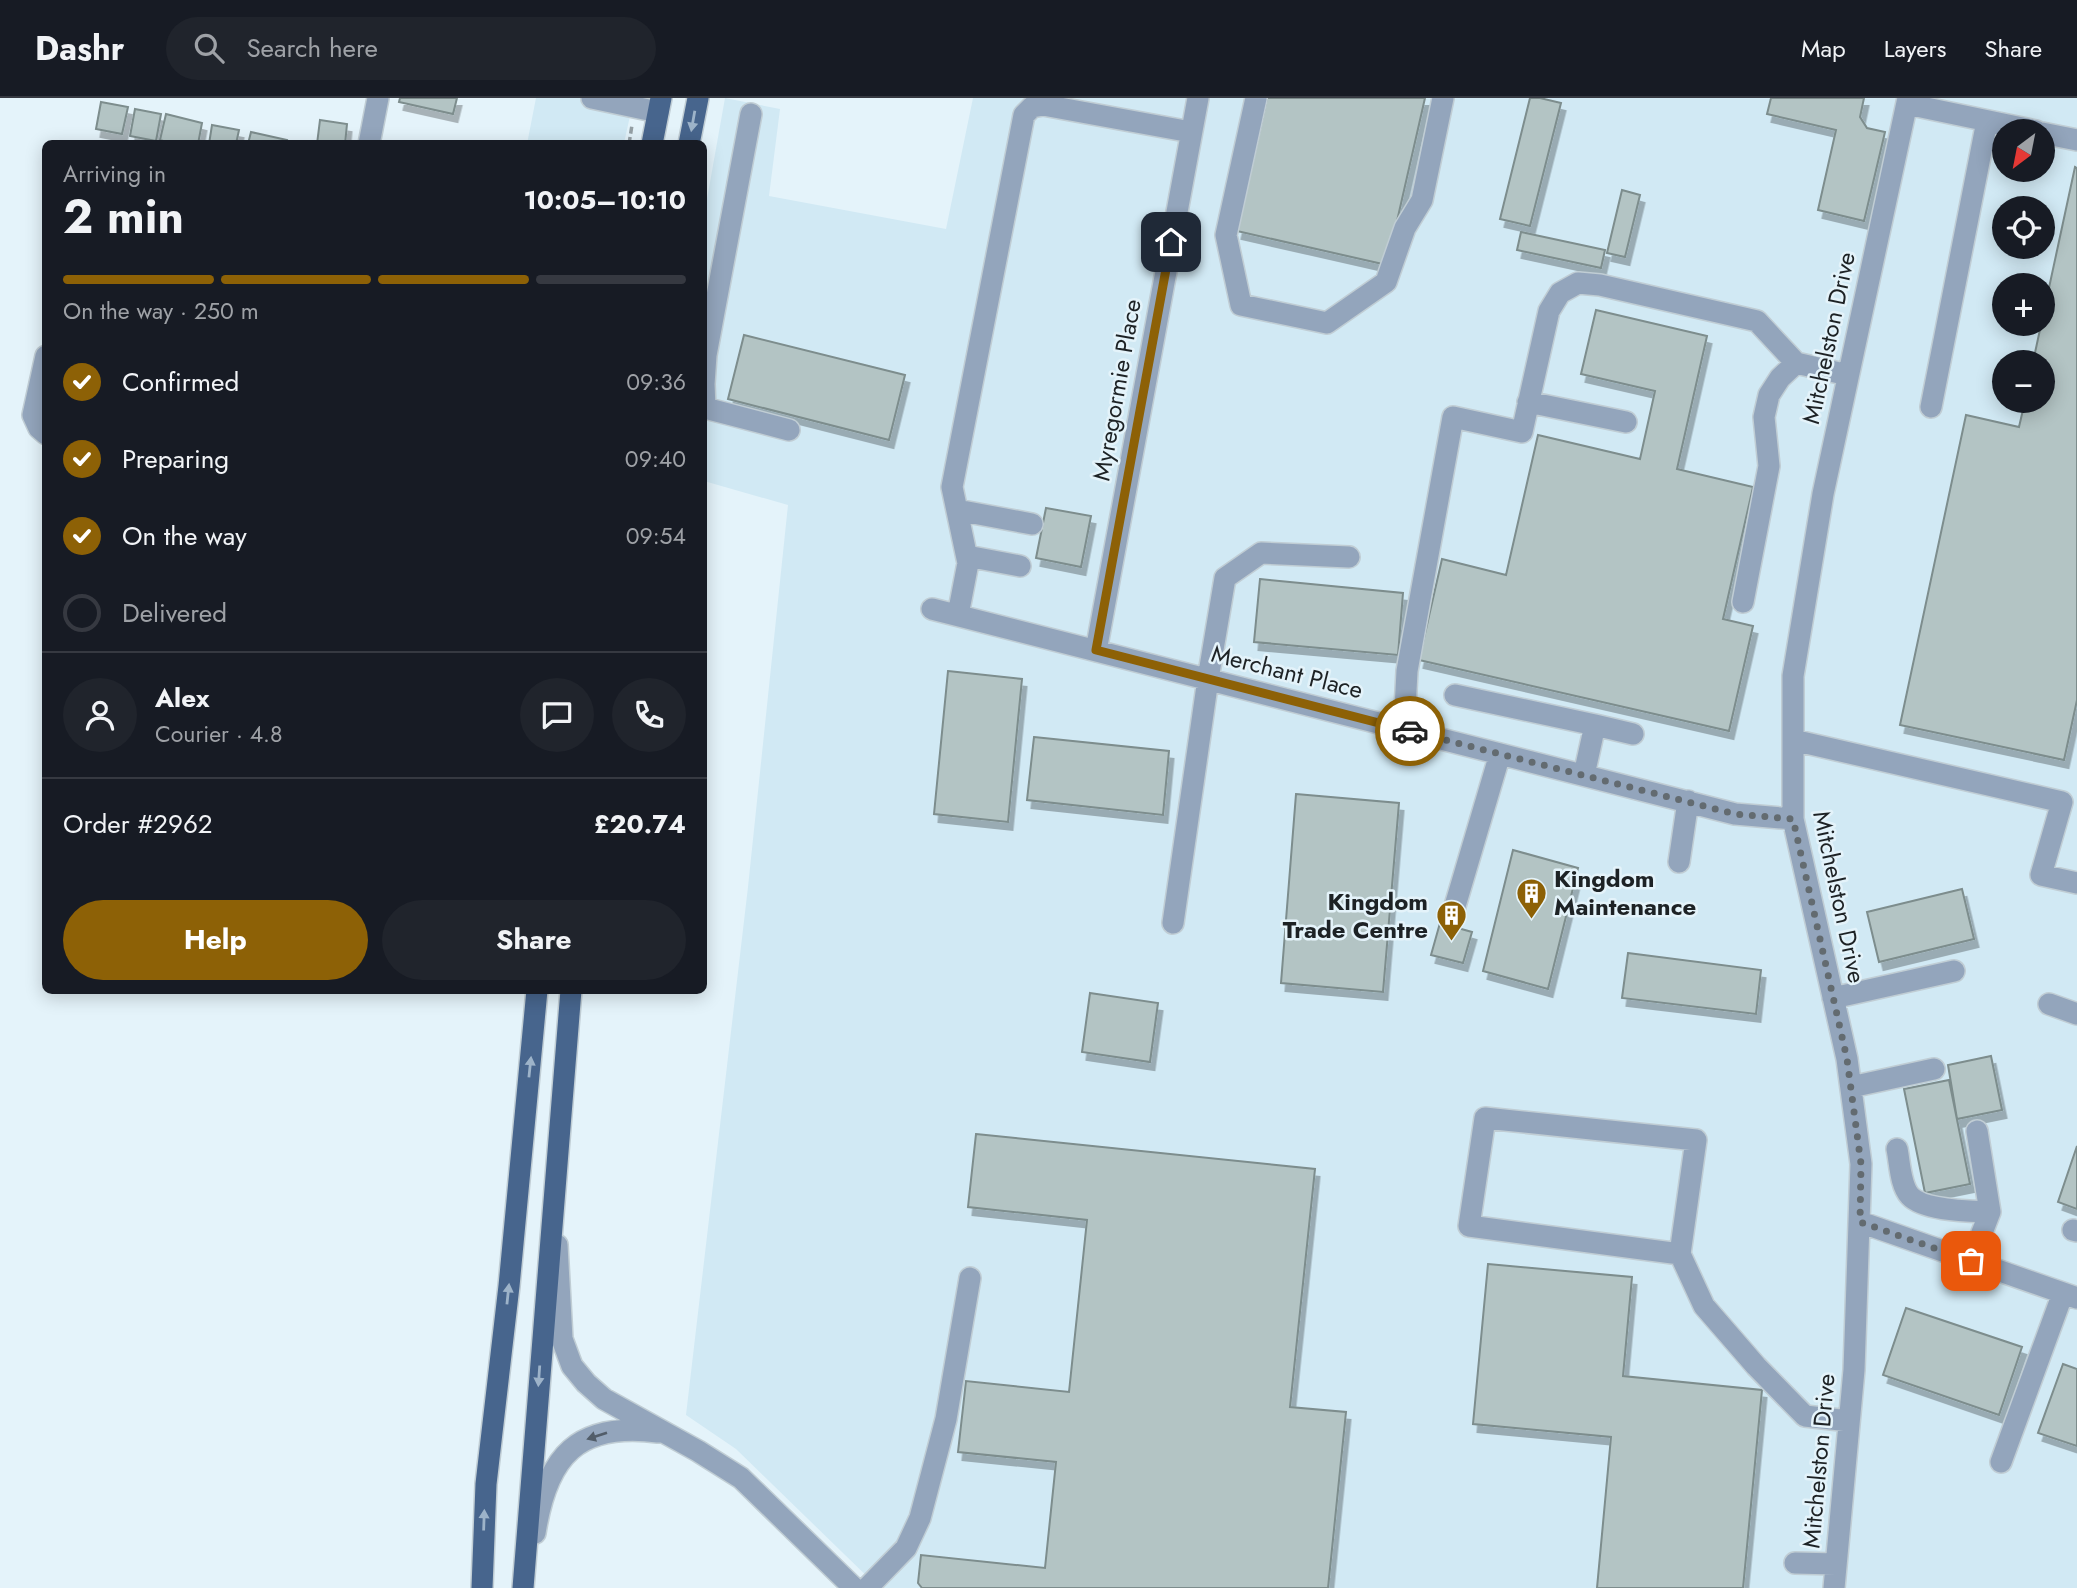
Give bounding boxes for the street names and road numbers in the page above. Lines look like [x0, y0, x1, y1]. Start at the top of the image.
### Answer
street label: Mitchelston Drive [1793, 249, 1864, 427]
street label: Myregormie Place [1083, 296, 1150, 483]
street label: Merchant Place [1208, 636, 1367, 707]
street label: Mitchelston Drive [1804, 808, 1875, 986]
street label: Mitchelston Drive [1793, 1372, 1844, 1550]

